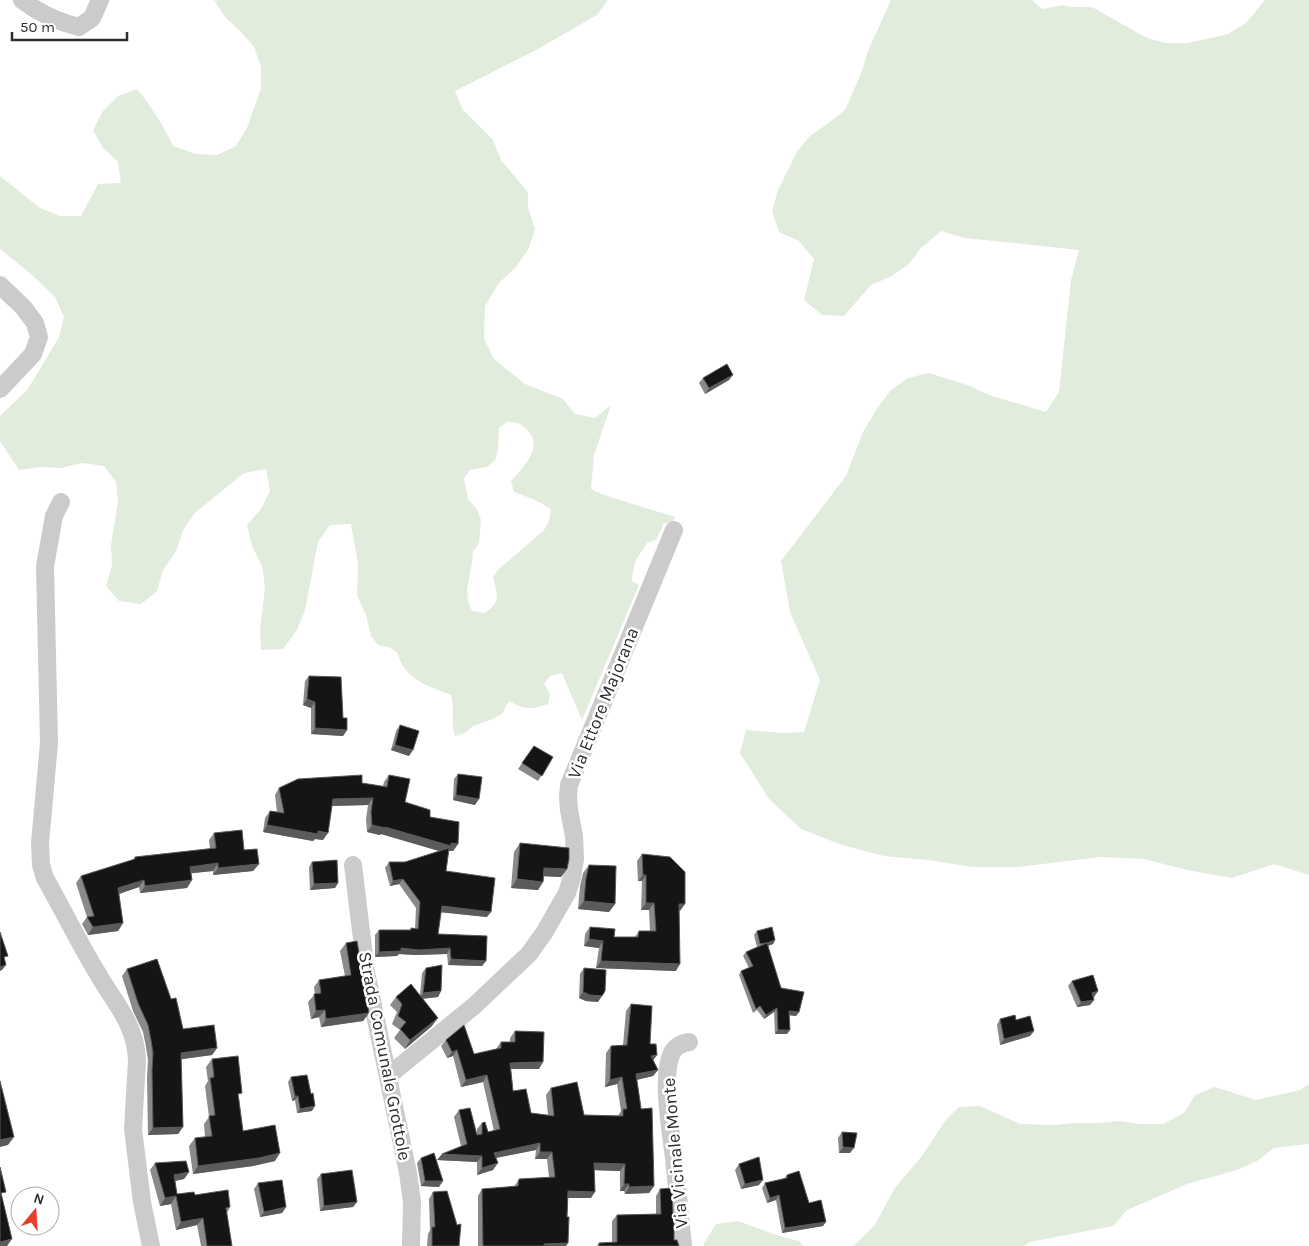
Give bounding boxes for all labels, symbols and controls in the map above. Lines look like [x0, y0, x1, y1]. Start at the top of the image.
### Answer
scale bar [12, 10, 128, 42]
text: 50 m [20, 18, 55, 36]
street label: Via Ettore Majorana [563, 624, 643, 782]
street label: Strada Comunale Grottole [354, 950, 416, 1162]
street label: Via Vicinale Monte [657, 1077, 693, 1229]
north arrow [10, 1186, 60, 1236]
text: N [31, 1189, 46, 1209]

